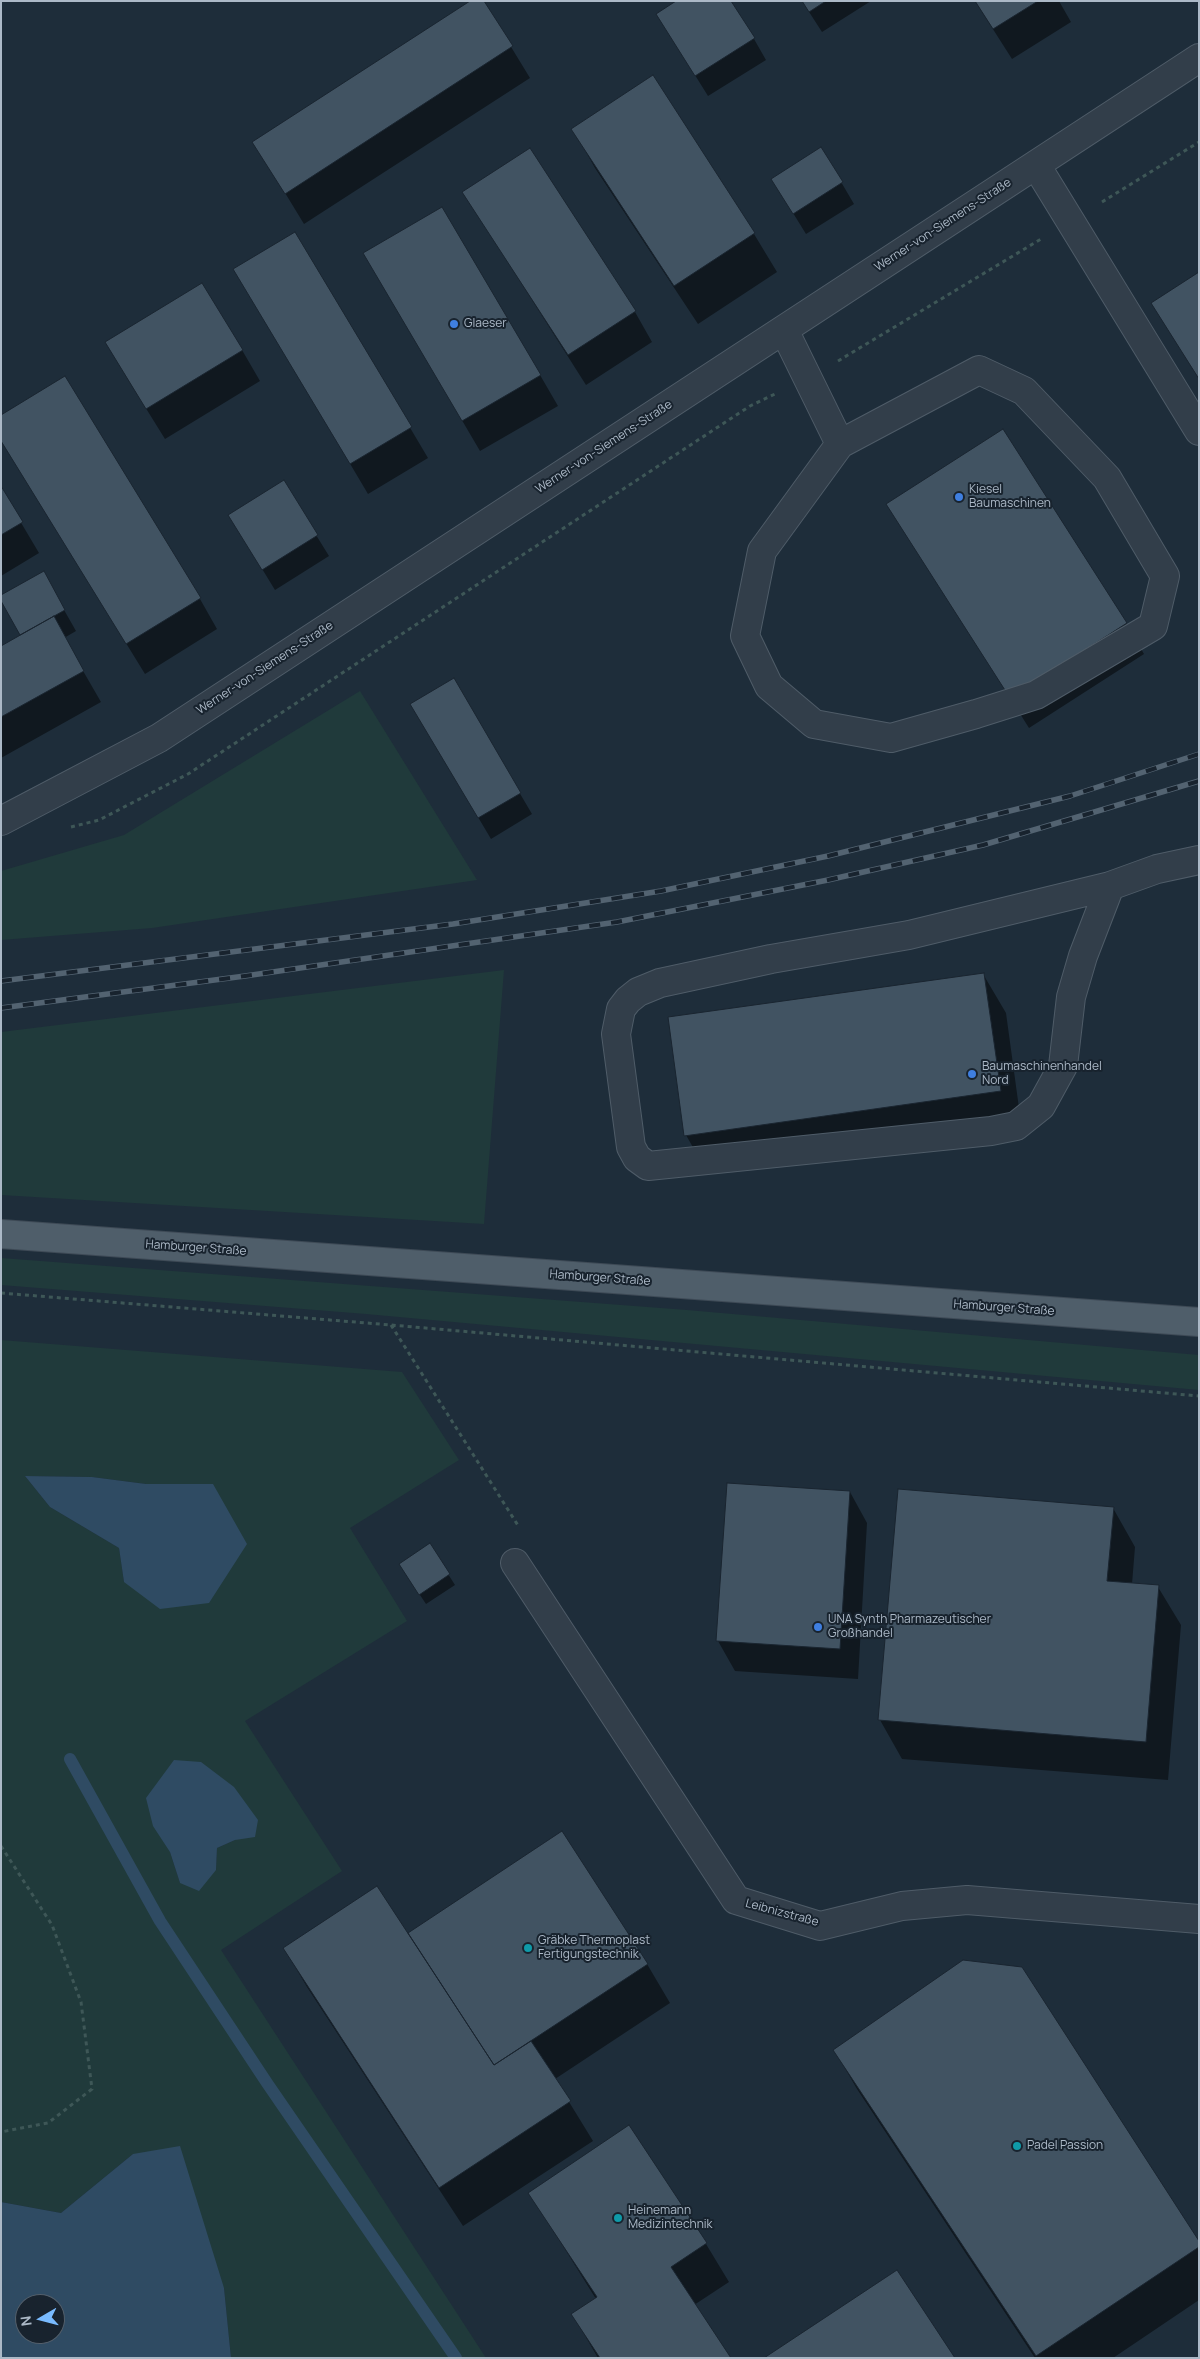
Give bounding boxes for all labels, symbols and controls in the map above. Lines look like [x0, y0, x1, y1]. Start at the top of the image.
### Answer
street label: Werner-von-Siemens-Straße [872, 175, 1014, 275]
place label: Glaeser [464, 317, 507, 331]
marker: Glaeser [448, 318, 460, 330]
street label: Werner-von-Siemens-Straße [533, 397, 675, 497]
place label: Kiesel Baumaschinen [969, 483, 1051, 511]
marker: Kiesel Baumaschinen [953, 491, 965, 503]
street label: Werner-von-Siemens-Straße [194, 618, 336, 718]
place label: Baumaschinenhandel Nord [982, 1060, 1102, 1088]
marker: Baumaschinenhandel Nord [966, 1068, 978, 1080]
street label: Hamburger Straße [145, 1237, 247, 1259]
street label: Hamburger Straße [549, 1267, 651, 1289]
street label: Hamburger Straße [953, 1297, 1055, 1319]
place label: UNA Synth Pharmazeutischer Großhandel [828, 1613, 991, 1641]
marker: UNA Synth Pharmazeutischer Großhandel [812, 1621, 824, 1633]
street label: Leibnizstraße [744, 1896, 820, 1930]
place label: Gräbke Thermoplast Fertigungstechnik [538, 1934, 650, 1962]
marker: Gräbke Thermoplast Fertigungstechnik [522, 1942, 534, 1954]
place label: Padel Passion [1027, 2139, 1103, 2153]
marker: Padel Passion [1011, 2140, 1023, 2152]
place label: Heinemann Medizintechnik [628, 2204, 713, 2232]
marker: Heinemann Medizintechnik [612, 2212, 624, 2224]
north arrow [15, 2294, 65, 2344]
text: N [16, 2315, 36, 2327]

